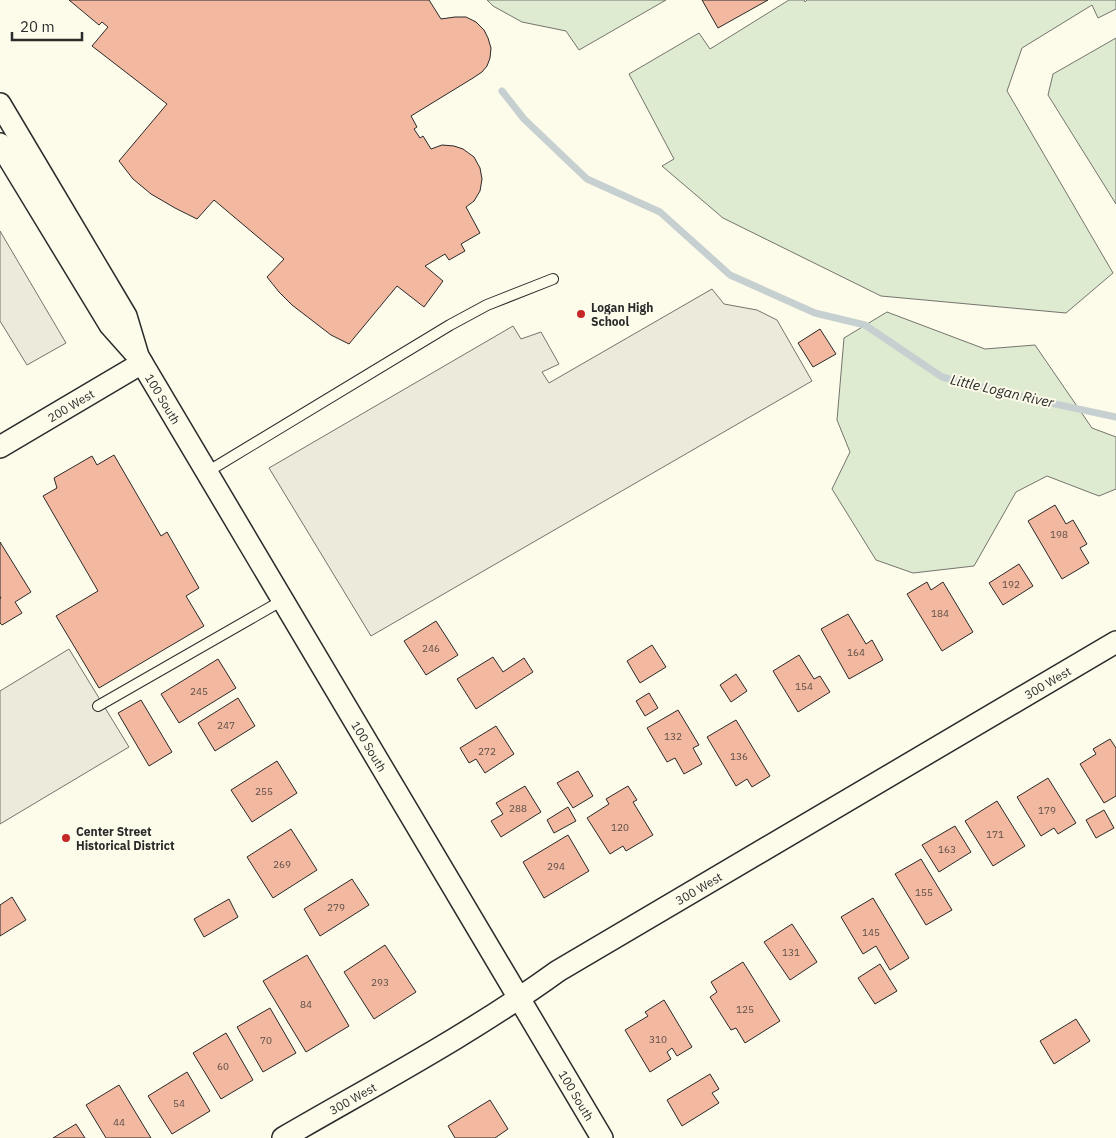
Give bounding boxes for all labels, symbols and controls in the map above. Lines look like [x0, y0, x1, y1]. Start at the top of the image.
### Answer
scale bar [12, 10, 82, 42]
text: 20 m [20, 17, 55, 36]
place label: Logan High School [591, 300, 653, 329]
marker: Logan High School [575, 308, 587, 320]
water label: Little Logan River [948, 370, 1056, 412]
street label: 100 South [142, 371, 184, 427]
street label: 200 West [45, 386, 97, 425]
house number: 198 [1050, 528, 1068, 541]
house number: 192 [1002, 578, 1020, 591]
house number: 184 [931, 607, 949, 620]
house number: 246 [422, 642, 440, 655]
house number: 164 [847, 646, 865, 659]
street label: 300 West [1021, 663, 1073, 702]
house number: 154 [795, 680, 813, 693]
house number: 245 [190, 685, 208, 698]
street label: 100 South [349, 718, 390, 774]
house number: 247 [217, 719, 235, 732]
house number: 132 [664, 730, 682, 743]
house number: 272 [478, 745, 496, 758]
house number: 136 [730, 750, 748, 763]
house number: 255 [255, 785, 273, 798]
house number: 288 [509, 802, 527, 815]
house number: 179 [1038, 804, 1056, 817]
house number: 120 [611, 821, 629, 834]
place label: Center Street Historical District [76, 824, 175, 853]
house number: 171 [986, 828, 1004, 841]
marker: Center Street Historical District [60, 832, 72, 844]
house number: 163 [938, 843, 956, 856]
house number: 269 [273, 858, 291, 871]
house number: 294 [547, 860, 565, 873]
street label: 300 West [672, 869, 725, 908]
house number: 155 [915, 886, 933, 899]
house number: 279 [327, 901, 345, 914]
house number: 145 [862, 926, 880, 939]
house number: 131 [782, 946, 800, 959]
house number: 293 [371, 976, 389, 989]
house number: 84 [300, 998, 312, 1011]
house number: 125 [736, 1003, 754, 1016]
house number: 310 [649, 1033, 667, 1046]
house number: 70 [260, 1034, 272, 1047]
house number: 60 [217, 1060, 229, 1073]
street label: 100 South [556, 1067, 597, 1123]
street label: 300 West [326, 1079, 379, 1118]
house number: 54 [173, 1097, 185, 1110]
house number: 44 [113, 1116, 125, 1129]

